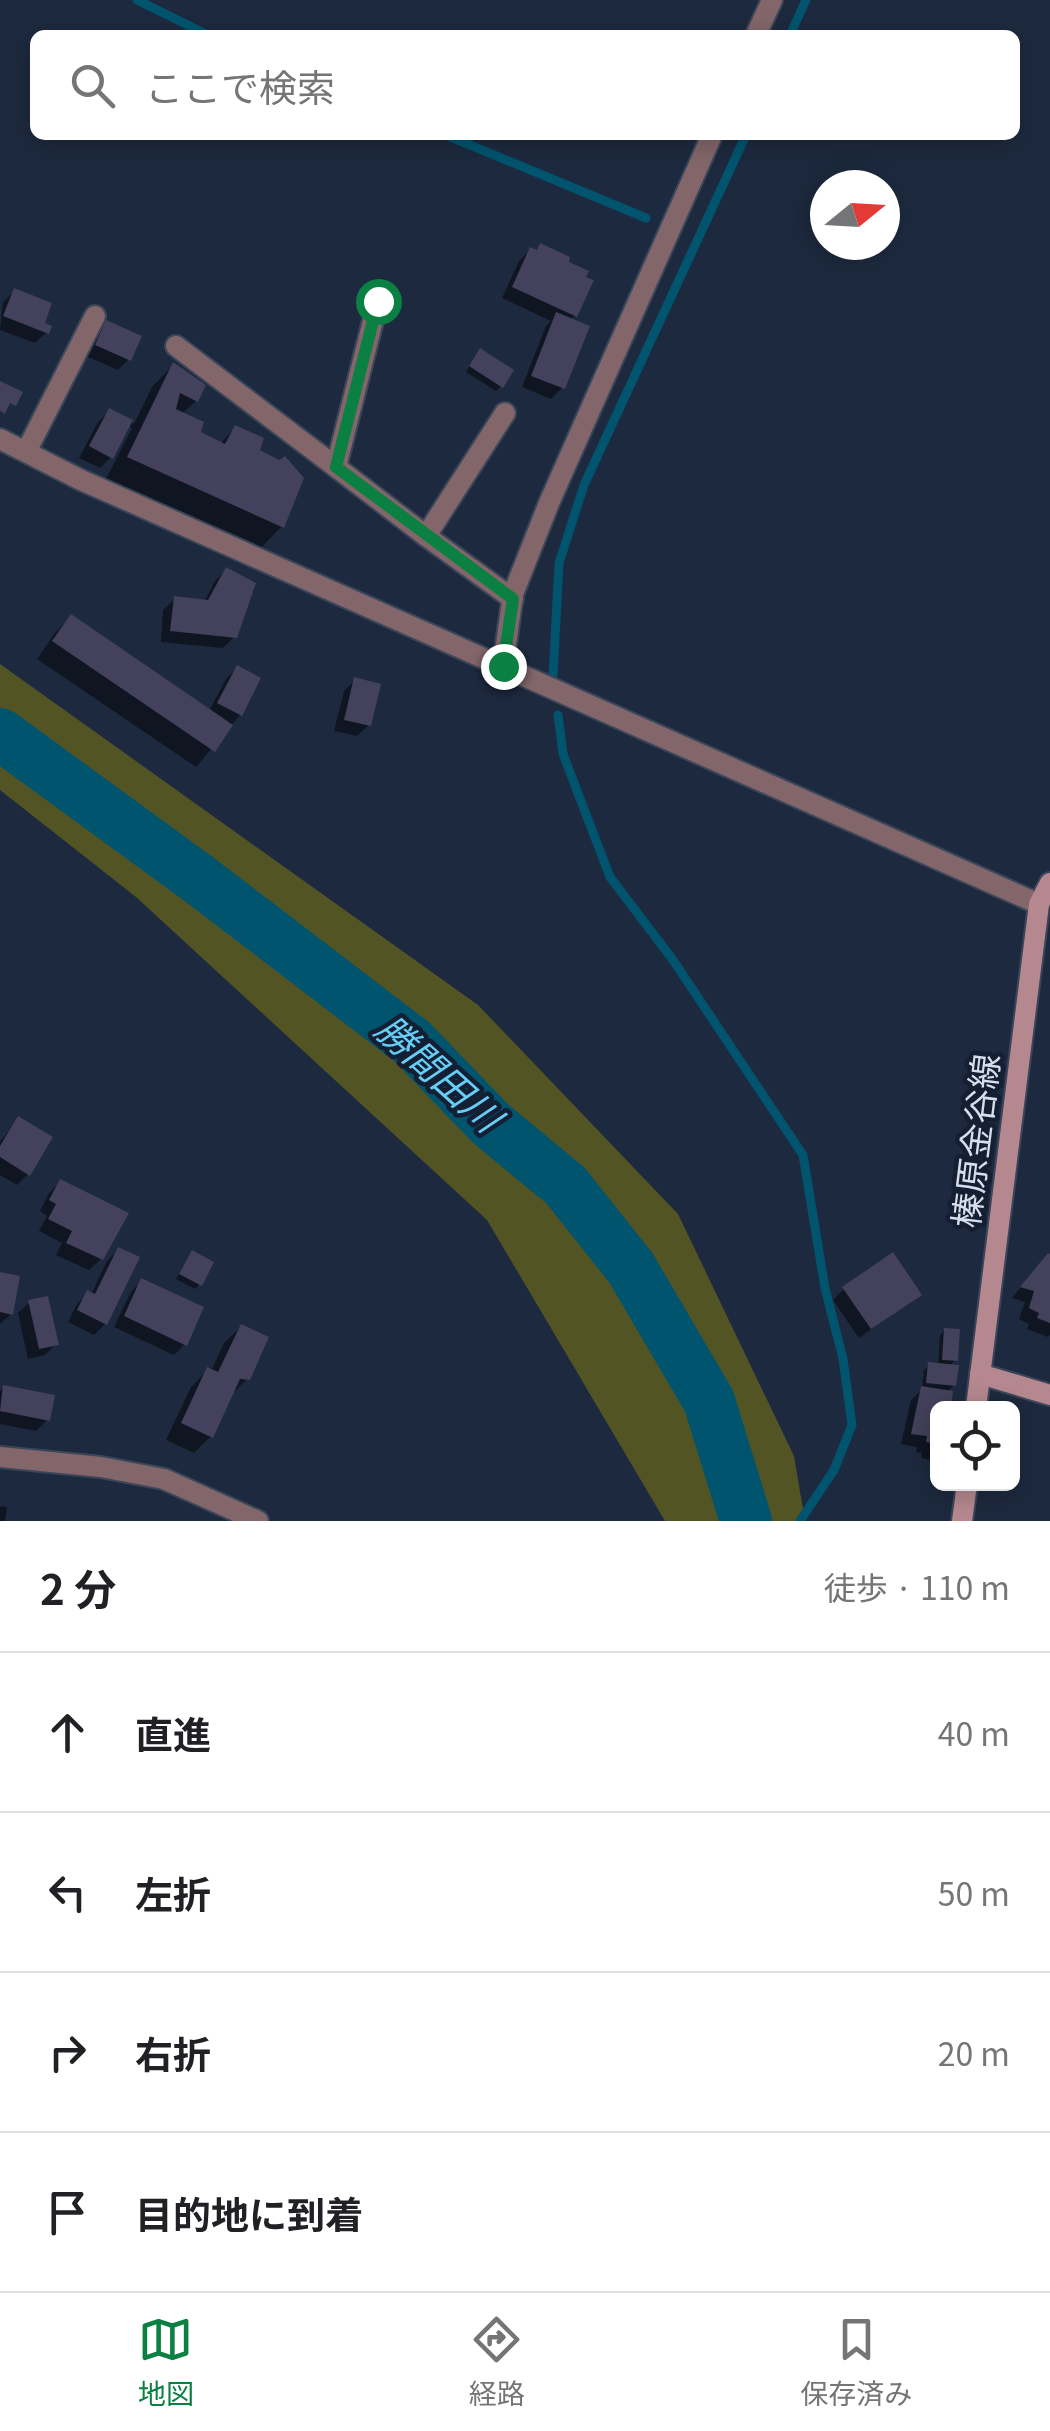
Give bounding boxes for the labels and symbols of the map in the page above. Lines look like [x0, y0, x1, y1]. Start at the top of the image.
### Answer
north arrow [810, 170, 900, 260]
route start [356, 279, 402, 325]
route end [481, 644, 527, 690]
water label: 勝間田川 [365, 1000, 518, 1145]
street label: 榛原金谷線 [938, 1051, 1010, 1231]

